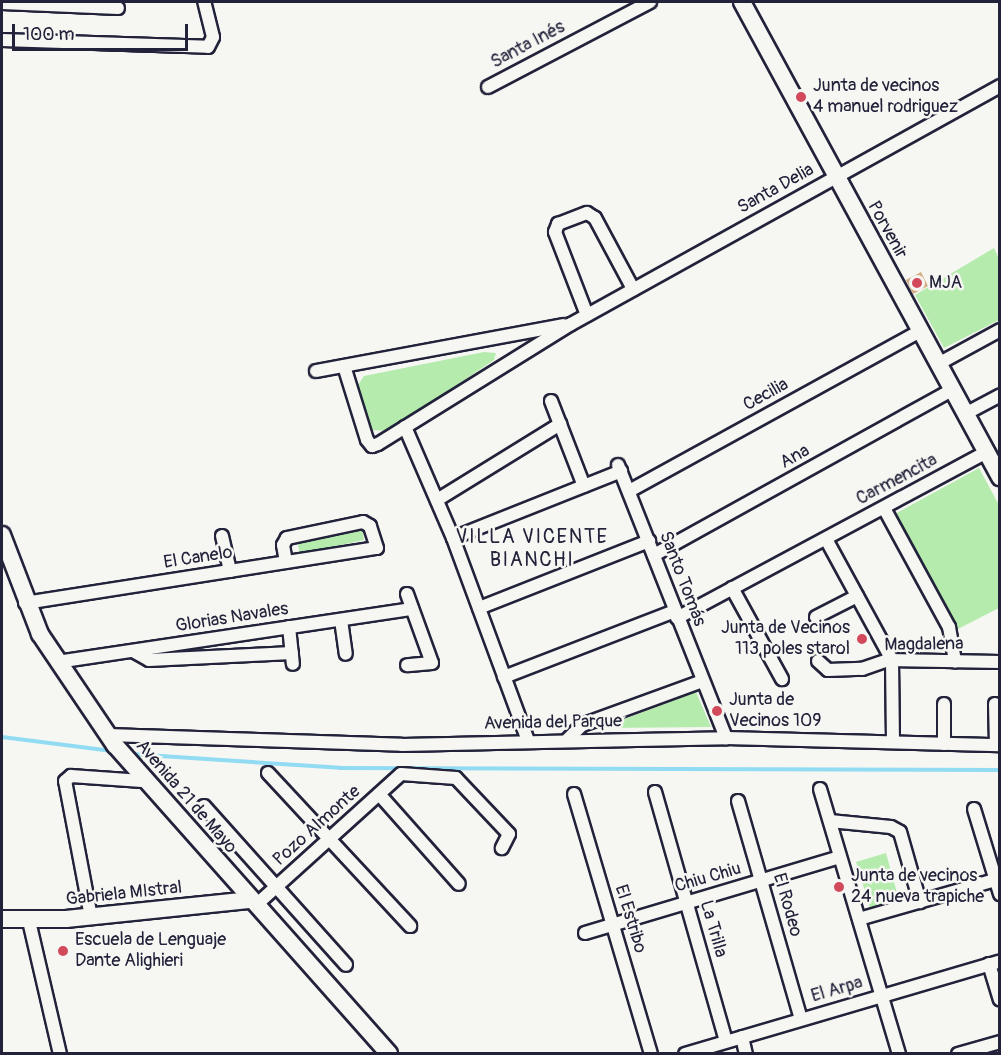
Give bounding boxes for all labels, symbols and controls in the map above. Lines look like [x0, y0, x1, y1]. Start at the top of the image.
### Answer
scale bar [15, 12, 190, 50]
street label: Santa Inés [487, 17, 569, 73]
text: 100 m [23, 23, 75, 46]
place label: Junta de vecinos 4 manuel rodriguez [813, 76, 958, 118]
marker: Junta de vecinos 4 manuel rodriguez [794, 90, 808, 104]
street label: Santa Delia [734, 159, 818, 219]
street label: Porvenir [862, 197, 912, 263]
place label: MJA [929, 272, 962, 294]
marker: MJA [910, 276, 924, 290]
street label: Cecilia [740, 374, 792, 416]
street label: Ana [777, 440, 813, 474]
street label: Carmencita [853, 450, 941, 510]
district label: VILLA VICENTE BIANCHI [456, 525, 608, 572]
street label: Santo Tomás [654, 528, 710, 630]
street label: El Canelo [162, 542, 234, 574]
street label: Glorias Navales [174, 598, 290, 638]
place label: Junta de Vecinos 113 poles starol [721, 618, 850, 660]
marker: Junta de Vecinos 113 poles starol [855, 632, 869, 646]
street label: Magdalena [884, 634, 964, 656]
place label: Junta de Vecinos 109 [729, 690, 822, 732]
marker: Junta de Vecinos 109 [710, 704, 724, 718]
street label: Avenida del Parque [484, 711, 622, 735]
street label: Avenida 21 de Mayo [131, 736, 241, 858]
street label: Pozo Almonte [269, 781, 365, 871]
street label: Chiu Chiu [672, 858, 744, 898]
place label: Junta de vecinos 24 nueva trapiche [851, 866, 984, 908]
street label: El Rodeo [768, 871, 806, 939]
street label: Gabriela MIstral [65, 877, 183, 911]
marker: Junta de vecinos 24 nueva trapiche [832, 880, 846, 894]
street label: El Estribo [609, 882, 651, 956]
street label: La Trilla [695, 898, 731, 960]
place label: Escuela de Lenguaje Dante Alighieri [75, 930, 226, 972]
marker: Escuela de Lenguaje Dante Alighieri [56, 944, 70, 958]
street label: El Arpa [809, 972, 865, 1008]

